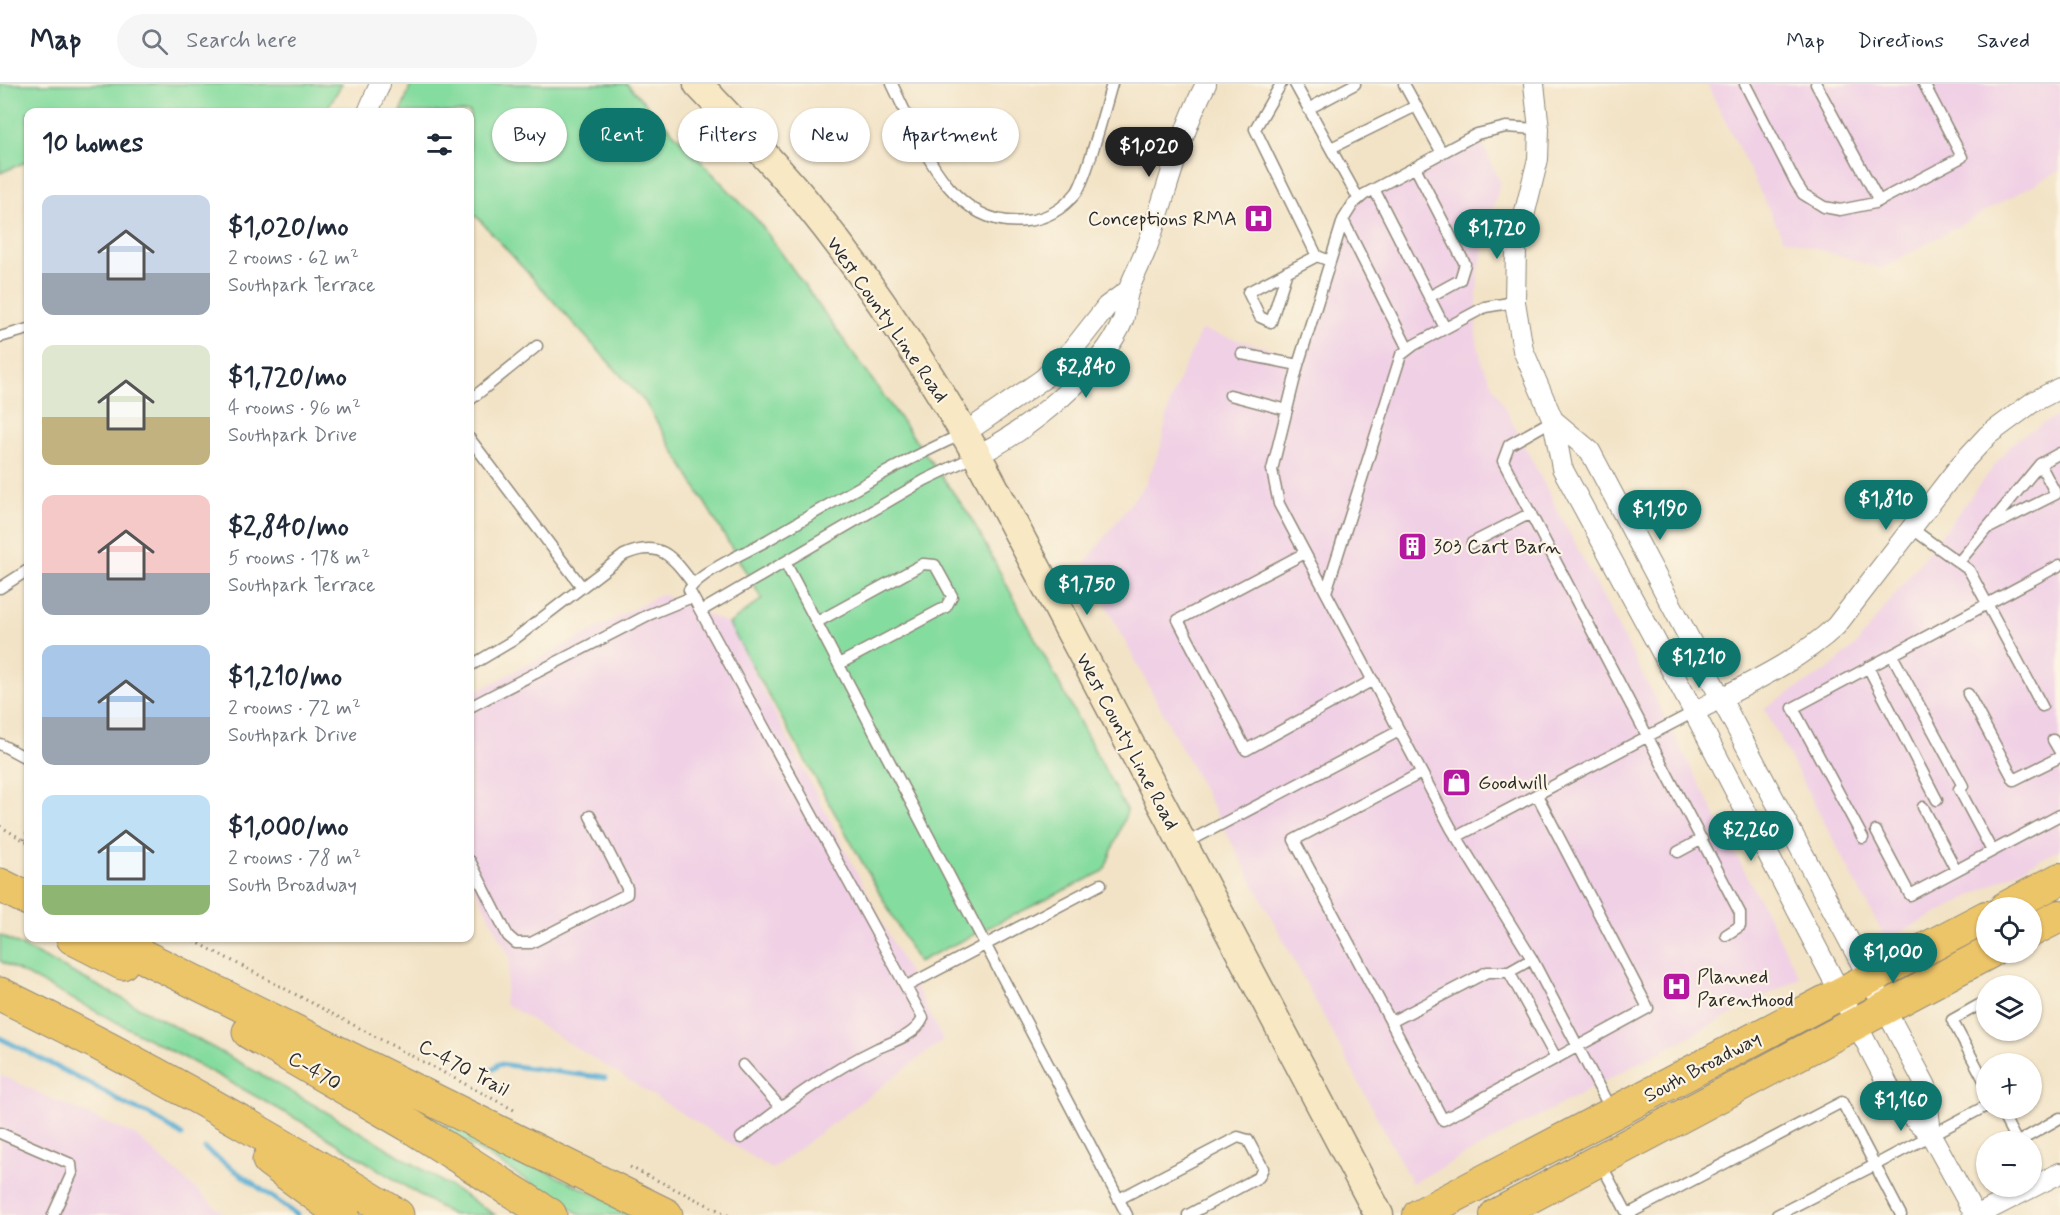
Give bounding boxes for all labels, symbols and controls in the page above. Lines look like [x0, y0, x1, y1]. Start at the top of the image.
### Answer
search box [117, 14, 537, 68]
text: Map [30, 23, 81, 60]
icon: search [138, 25, 171, 58]
text: Search here [186, 27, 297, 55]
text: Map [1786, 27, 1825, 55]
text: Directions [1858, 27, 1944, 55]
text: Saved [1977, 27, 2030, 55]
chip: Buy [492, 108, 567, 162]
chip: Rent [579, 108, 666, 162]
chip: Filters [678, 108, 778, 162]
chip: New [790, 108, 870, 162]
chip: Apartment [882, 108, 1019, 162]
text: 10 homes [42, 127, 143, 161]
pin: $1,020 [1100, 127, 1198, 178]
icon: filters [423, 128, 456, 161]
text: $1,020 [1119, 133, 1179, 160]
hospital icon: Conceptions RMA [1242, 202, 1274, 234]
place label: Conceptions RMA [1088, 206, 1237, 233]
pin: $1,720 [1448, 209, 1546, 260]
text: $1,020/mo [228, 211, 349, 245]
text: $1,720 [1468, 215, 1526, 242]
icon: home [90, 219, 162, 291]
street label: West County Line Road [819, 232, 954, 408]
text: 2 rooms · 62 m² [228, 245, 359, 272]
text: Southpark Terrace [228, 272, 376, 299]
pin: $2,840 [1037, 348, 1135, 399]
text: $2,840 [1056, 354, 1116, 381]
text: $1,720/mo [228, 361, 347, 395]
icon: home [90, 369, 162, 441]
text: 4 rooms · 96 m² [228, 395, 361, 422]
text: Southpark Drive [228, 422, 357, 449]
pin: $1,810 [1837, 480, 1935, 531]
text: $1,810 [1859, 486, 1913, 513]
pin: $1,190 [1611, 490, 1709, 541]
text: $1,190 [1632, 496, 1688, 523]
text: $2,840/mo [228, 511, 349, 545]
icon: home [90, 519, 162, 591]
building icon: 303 Cart Barn [1396, 530, 1428, 562]
place label: 303 Cart Barn [1433, 534, 1561, 561]
text: 5 rooms · 178 m² [228, 545, 370, 572]
pin: $1,750 [1038, 565, 1136, 616]
text: $1,750 [1058, 571, 1116, 598]
text: Southpark Terrace [228, 572, 376, 599]
pin: $1,210 [1650, 638, 1748, 689]
text: $1,210 [1672, 644, 1726, 671]
street label: West County Line Road [1069, 649, 1185, 835]
text: $1,210/mo [228, 661, 342, 695]
icon: home [90, 669, 162, 741]
text: 2 rooms · 72 m² [228, 695, 361, 722]
text: Southpark Drive [228, 722, 357, 749]
shop icon: Goodwill [1441, 766, 1473, 798]
place label: Goodwill [1478, 770, 1548, 797]
text: $1,000/mo [228, 811, 349, 845]
pin: $2,260 [1702, 811, 1800, 862]
text: $2,260 [1722, 817, 1780, 844]
icon: home [90, 819, 162, 891]
text: 2 rooms · 78 m² [228, 845, 361, 872]
text: South Broadway [228, 872, 357, 899]
map controls [1976, 897, 2042, 1197]
button: locate [1976, 897, 2042, 963]
pin: $1,000 [1844, 933, 1942, 984]
text: $1,000 [1863, 939, 1923, 966]
place label: Planned Parenthood [1697, 964, 1794, 1014]
hospital icon: Planned Parenthood [1660, 971, 1692, 1003]
button: layers [1976, 975, 2042, 1041]
street label: South Broadway [1639, 1025, 1766, 1110]
street label: C-470 Trail [413, 1033, 513, 1103]
street label: C-470 [283, 1045, 346, 1097]
button: + [1976, 1053, 2042, 1119]
pin: $1,160 [1852, 1081, 1950, 1132]
text: $1,160 [1874, 1087, 1928, 1114]
button: − [1976, 1131, 2042, 1197]

